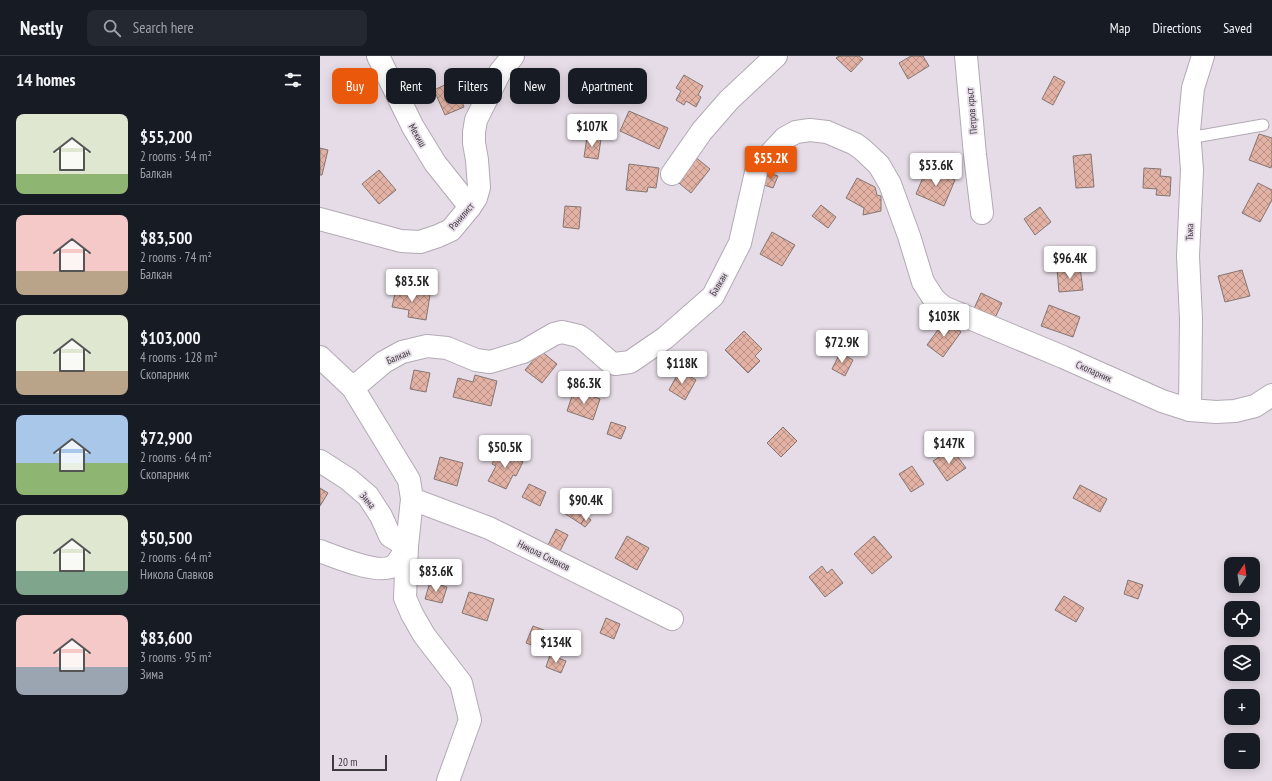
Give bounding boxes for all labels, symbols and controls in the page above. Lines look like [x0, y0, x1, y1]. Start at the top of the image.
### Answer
search box [87, 10, 367, 46]
text: Nestly [20, 16, 63, 40]
icon: search [101, 17, 123, 39]
text: Search here [133, 18, 194, 37]
text: Map [1110, 19, 1130, 37]
text: Directions [1152, 19, 1201, 37]
text: Saved [1223, 19, 1252, 37]
chip: Buy [332, 68, 378, 104]
chip: Rent [386, 68, 436, 104]
chip: Filters [444, 68, 502, 104]
chip: New [510, 68, 560, 104]
chip: Apartment [568, 68, 647, 104]
text: 14 homes [16, 69, 75, 91]
icon: filters [282, 69, 304, 91]
street label: Петров кръст [963, 87, 980, 135]
pin: $107K [564, 114, 620, 148]
text: $107K [576, 118, 608, 135]
street label: Мекиш [406, 121, 429, 149]
text: $55,200 [140, 126, 192, 148]
icon: home [48, 130, 96, 178]
pin: $55.2K [738, 146, 804, 180]
text: 2 rooms · 54 m² [140, 148, 212, 165]
text: $55.2K [754, 150, 788, 167]
pin: $53.6K [903, 153, 969, 187]
text: $53.6K [919, 157, 953, 174]
text: Балкан [140, 165, 172, 182]
street label: Ранилист [446, 199, 477, 233]
street label: Тъжа [1183, 223, 1196, 241]
text: $83,500 [140, 227, 192, 249]
icon: home [48, 231, 96, 279]
pin: $96.4K [1037, 246, 1103, 280]
text: 2 rooms · 74 m² [140, 249, 212, 266]
text: $96.4K [1053, 250, 1087, 267]
text: Балкан [140, 266, 172, 283]
pin: $83.5K [379, 269, 445, 303]
street label: Балкан [706, 270, 730, 298]
text: $83.5K [395, 273, 429, 290]
pin: $103K [916, 304, 972, 338]
text: $103K [928, 308, 960, 325]
text: $103,000 [140, 327, 201, 349]
pin: $72.9K [809, 330, 875, 364]
icon: home [48, 331, 96, 379]
text: $72.9K [825, 334, 859, 351]
street label: Балкан [384, 346, 412, 367]
text: 4 rooms · 128 m² [140, 349, 218, 366]
pin: $118K [654, 351, 710, 385]
text: $118K [666, 355, 698, 372]
street label: Скопарник [1074, 358, 1114, 385]
text: Скопарник [140, 366, 189, 383]
pin: $86.3K [551, 371, 617, 405]
text: $86.3K [567, 375, 601, 392]
text: $72,900 [140, 427, 192, 449]
icon: home [48, 431, 96, 479]
pin: $147K [921, 431, 977, 465]
pin: $50.5K [472, 435, 538, 469]
text: $147K [933, 435, 965, 452]
text: $50.5K [488, 439, 522, 456]
text: 2 rooms · 64 m² [140, 449, 212, 466]
text: Скопарник [140, 466, 189, 483]
pin: $90.4K [553, 488, 619, 522]
street label: Зима [357, 489, 378, 511]
text: $90.4K [569, 492, 603, 509]
text: $50,500 [140, 527, 192, 549]
icon: home [48, 531, 96, 579]
street label: Никола Славков [516, 537, 572, 574]
text: 2 rooms · 64 m² [140, 549, 212, 566]
north arrow [1224, 557, 1260, 593]
map controls [1224, 557, 1260, 769]
pin: $83.6K [403, 559, 469, 593]
text: $83.6K [419, 563, 453, 580]
text: Никола Славков [140, 566, 213, 583]
button: locate [1224, 601, 1260, 637]
text: $83,600 [140, 627, 192, 649]
pin: $134K [528, 630, 584, 664]
icon: home [48, 631, 96, 679]
text: $134K [540, 634, 572, 651]
button: layers [1224, 645, 1260, 681]
text: 3 rooms · 95 m² [140, 649, 212, 666]
text: Зима [140, 666, 163, 683]
button: + [1224, 689, 1260, 725]
button: − [1224, 733, 1260, 769]
scale bar [332, 753, 387, 772]
text: 20 m [338, 755, 357, 769]

